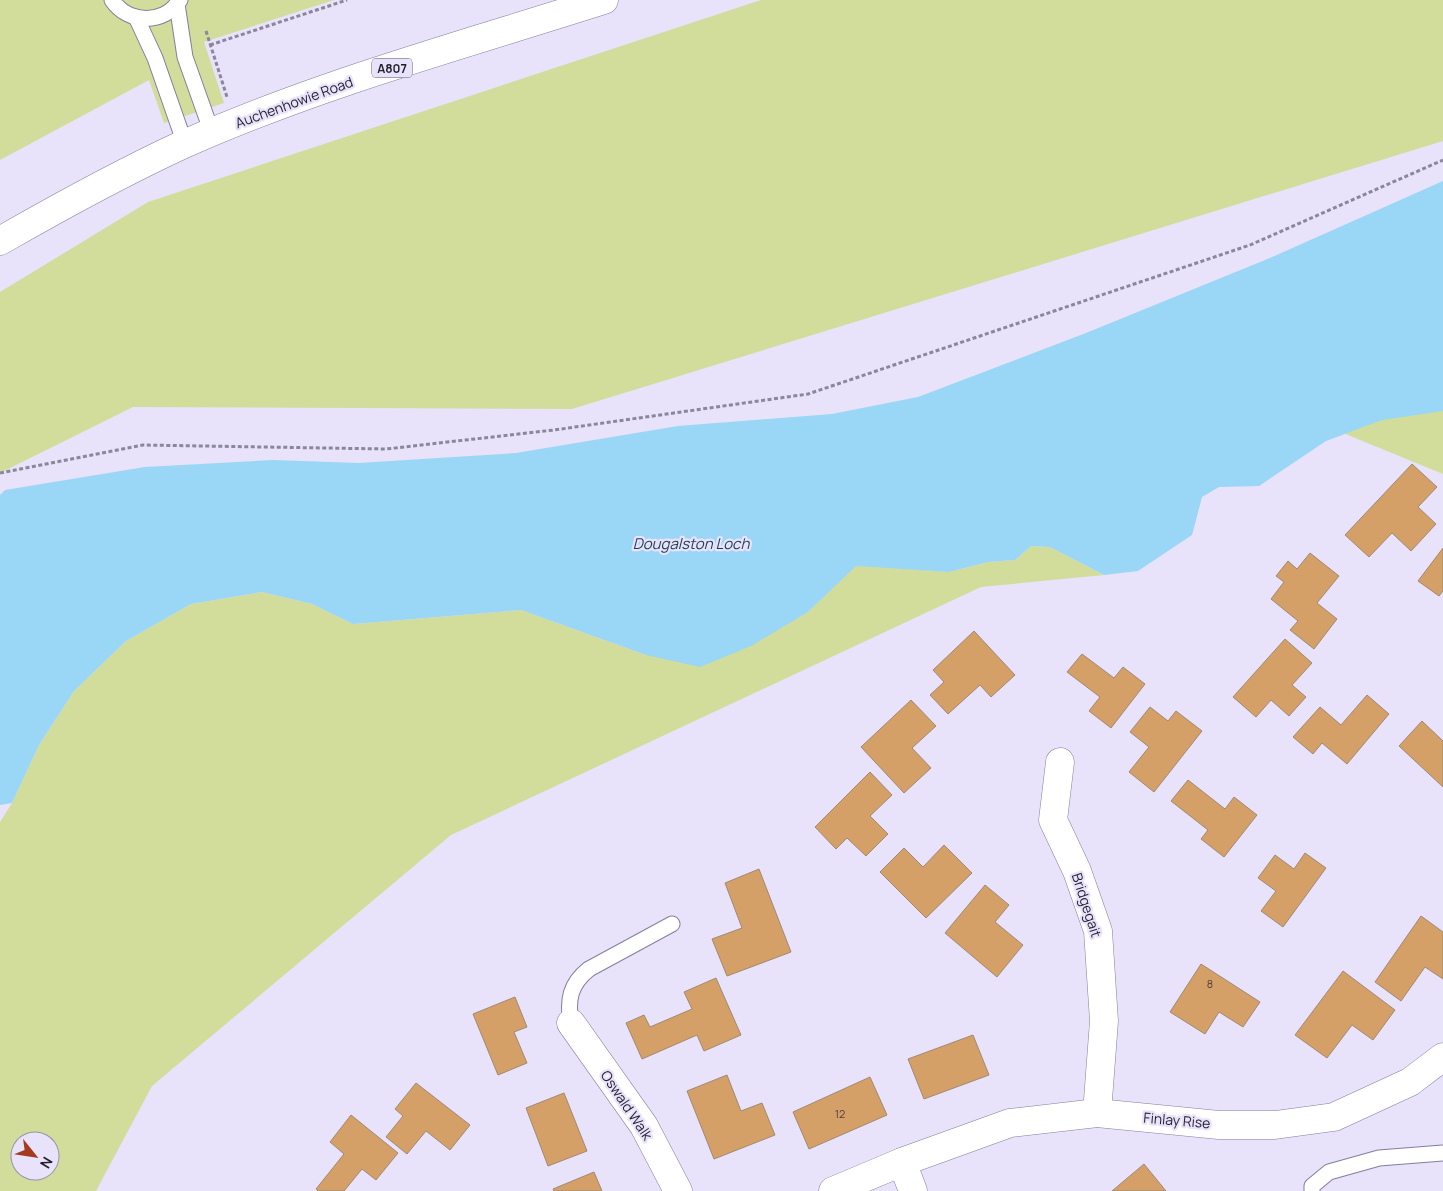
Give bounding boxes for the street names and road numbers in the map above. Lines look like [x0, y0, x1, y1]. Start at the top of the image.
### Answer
road number: A807 [372, 58, 412, 78]
street label: Auchenhowie Road [232, 72, 356, 132]
street label: Bridgegait [1068, 870, 1106, 940]
street label: Oswald Walk [597, 1066, 658, 1144]
street label: Finlay Rise [1143, 1108, 1211, 1132]

